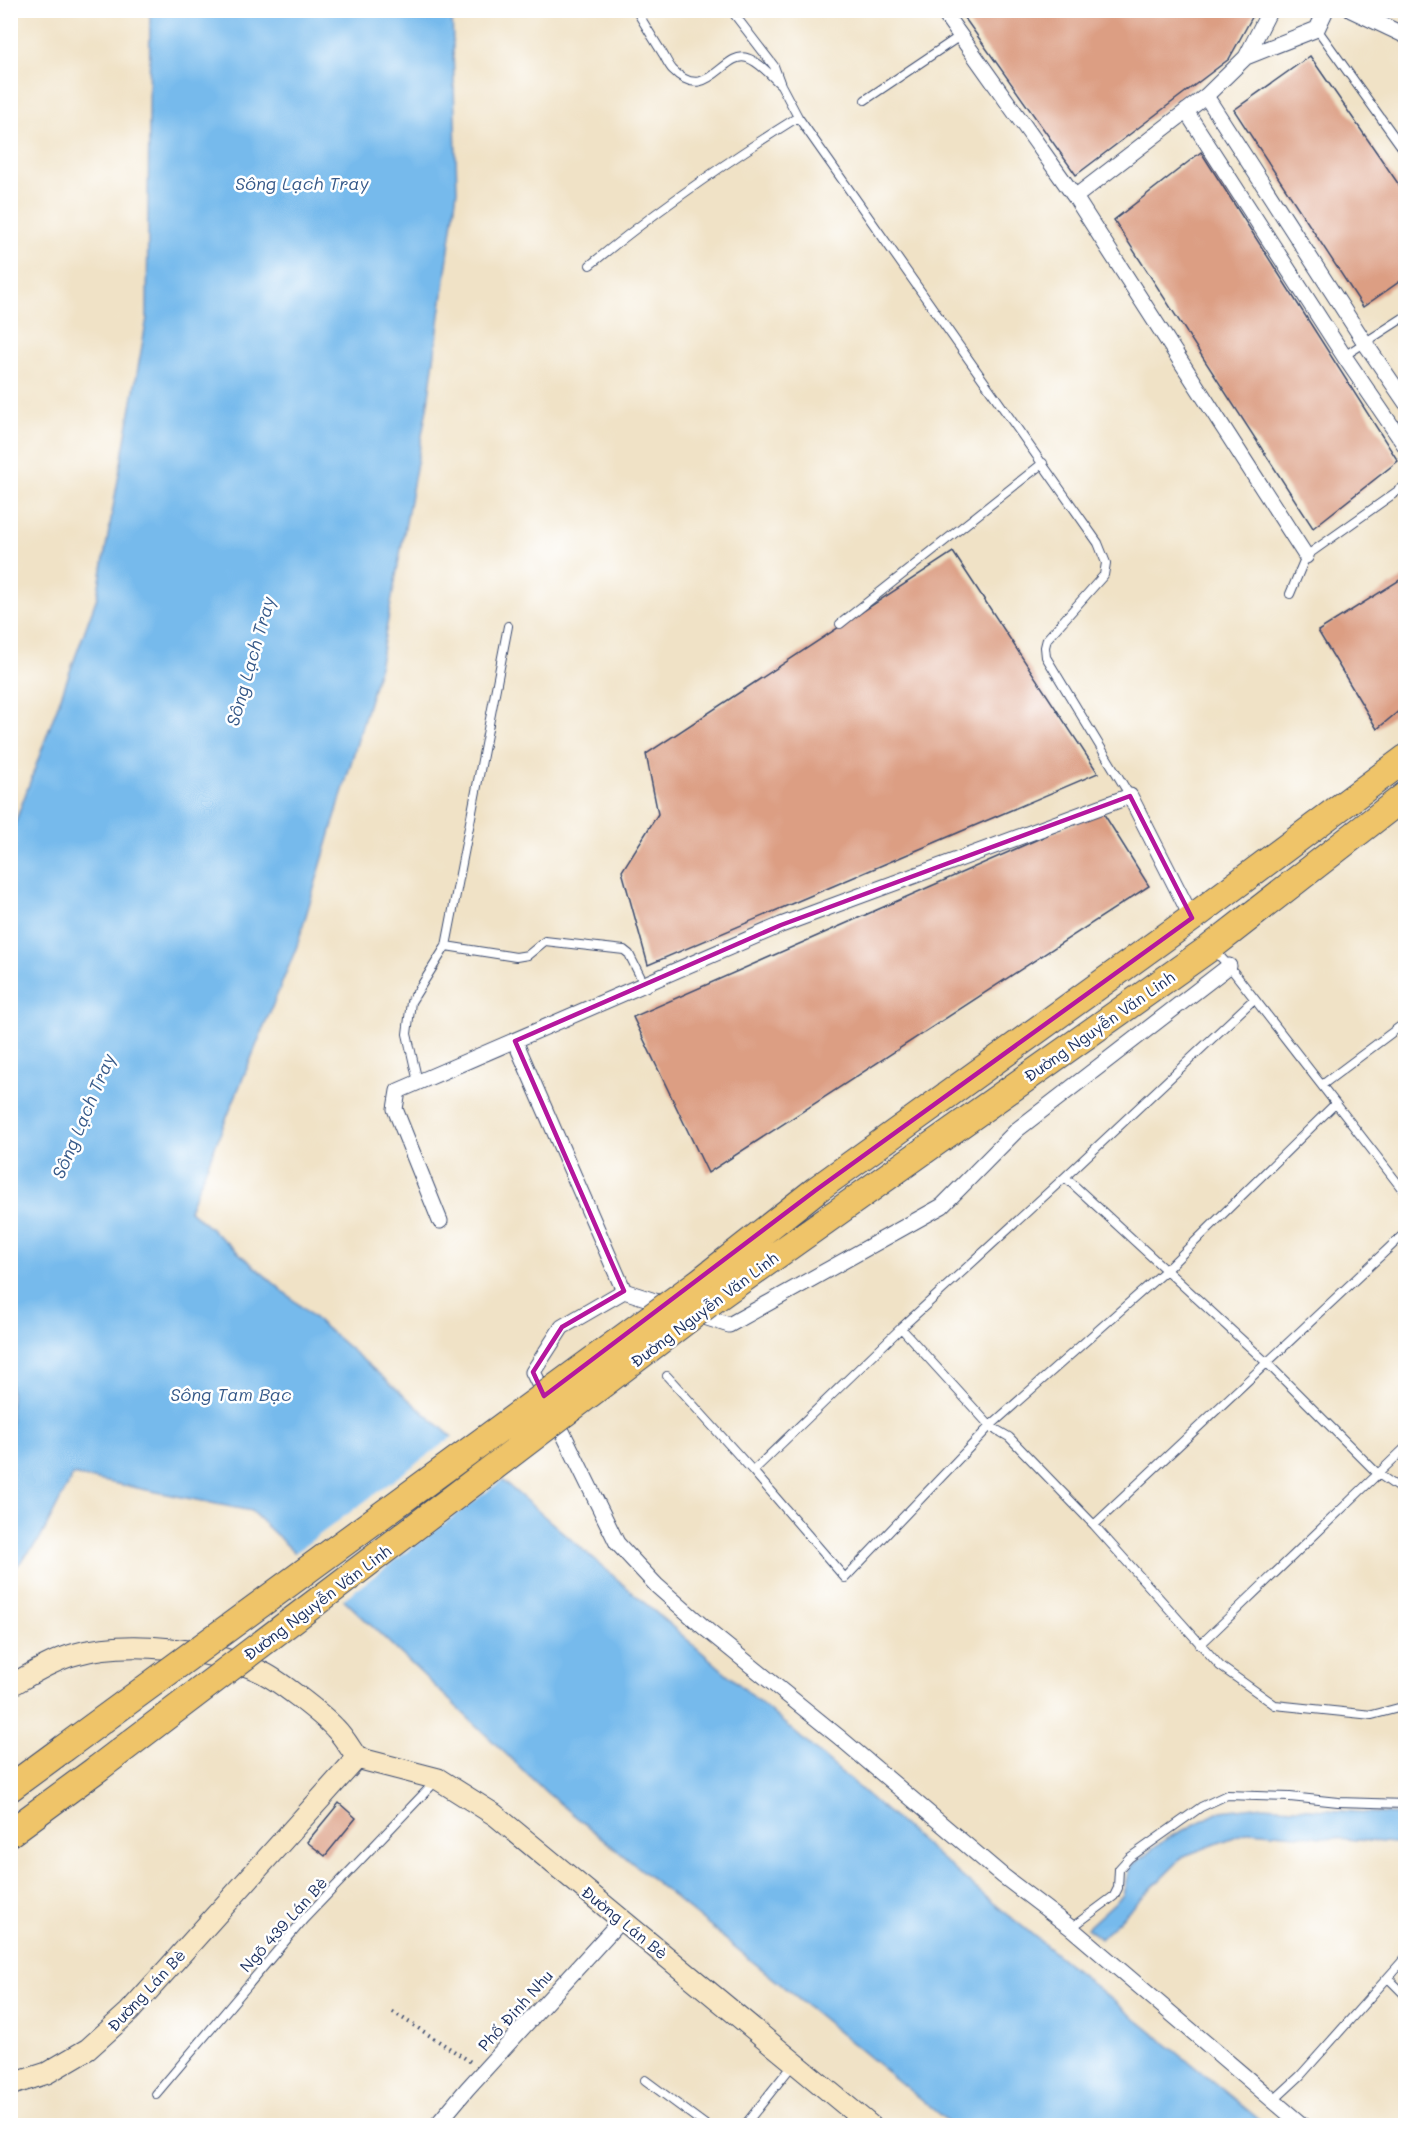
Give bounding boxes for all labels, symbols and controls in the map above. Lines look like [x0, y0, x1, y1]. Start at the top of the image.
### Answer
water label: Sông Lạch Tray [235, 171, 370, 195]
water label: Sông Lạch Tray [220, 593, 280, 729]
street label: Đường Nguyễn Văn Linh [1020, 966, 1178, 1086]
water label: Sông Lạch Tray [46, 1049, 120, 1182]
street label: Đường Nguyễn Văn Linh [626, 1247, 782, 1371]
water label: Sông Tam Bạc [170, 1382, 292, 1406]
street label: Đường Nguyễn Văn Linh [239, 1540, 395, 1664]
street label: Ngõ 439 Lán Bè [235, 1872, 331, 1976]
street label: Đường Lán Bè [577, 1881, 673, 1963]
street label: Đường Lán Bè [102, 1944, 190, 2036]
street label: Phố Đinh Nhu [473, 1965, 557, 2055]

